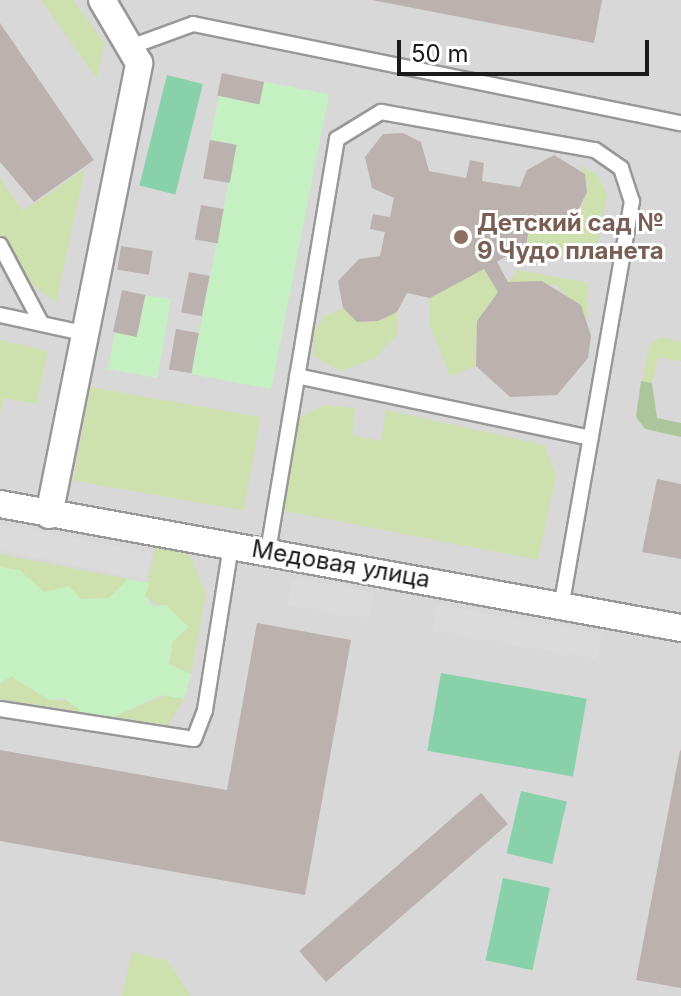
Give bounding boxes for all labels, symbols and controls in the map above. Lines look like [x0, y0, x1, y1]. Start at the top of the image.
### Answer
scale bar [401, 24, 653, 74]
text: 50 m [411, 39, 469, 68]
place label: Детский сад № 9 Чудо планета [477, 209, 664, 265]
marker: Детский сад № 9 Чудо планета [452, 228, 470, 246]
street label: Медовая улица [250, 534, 432, 594]

